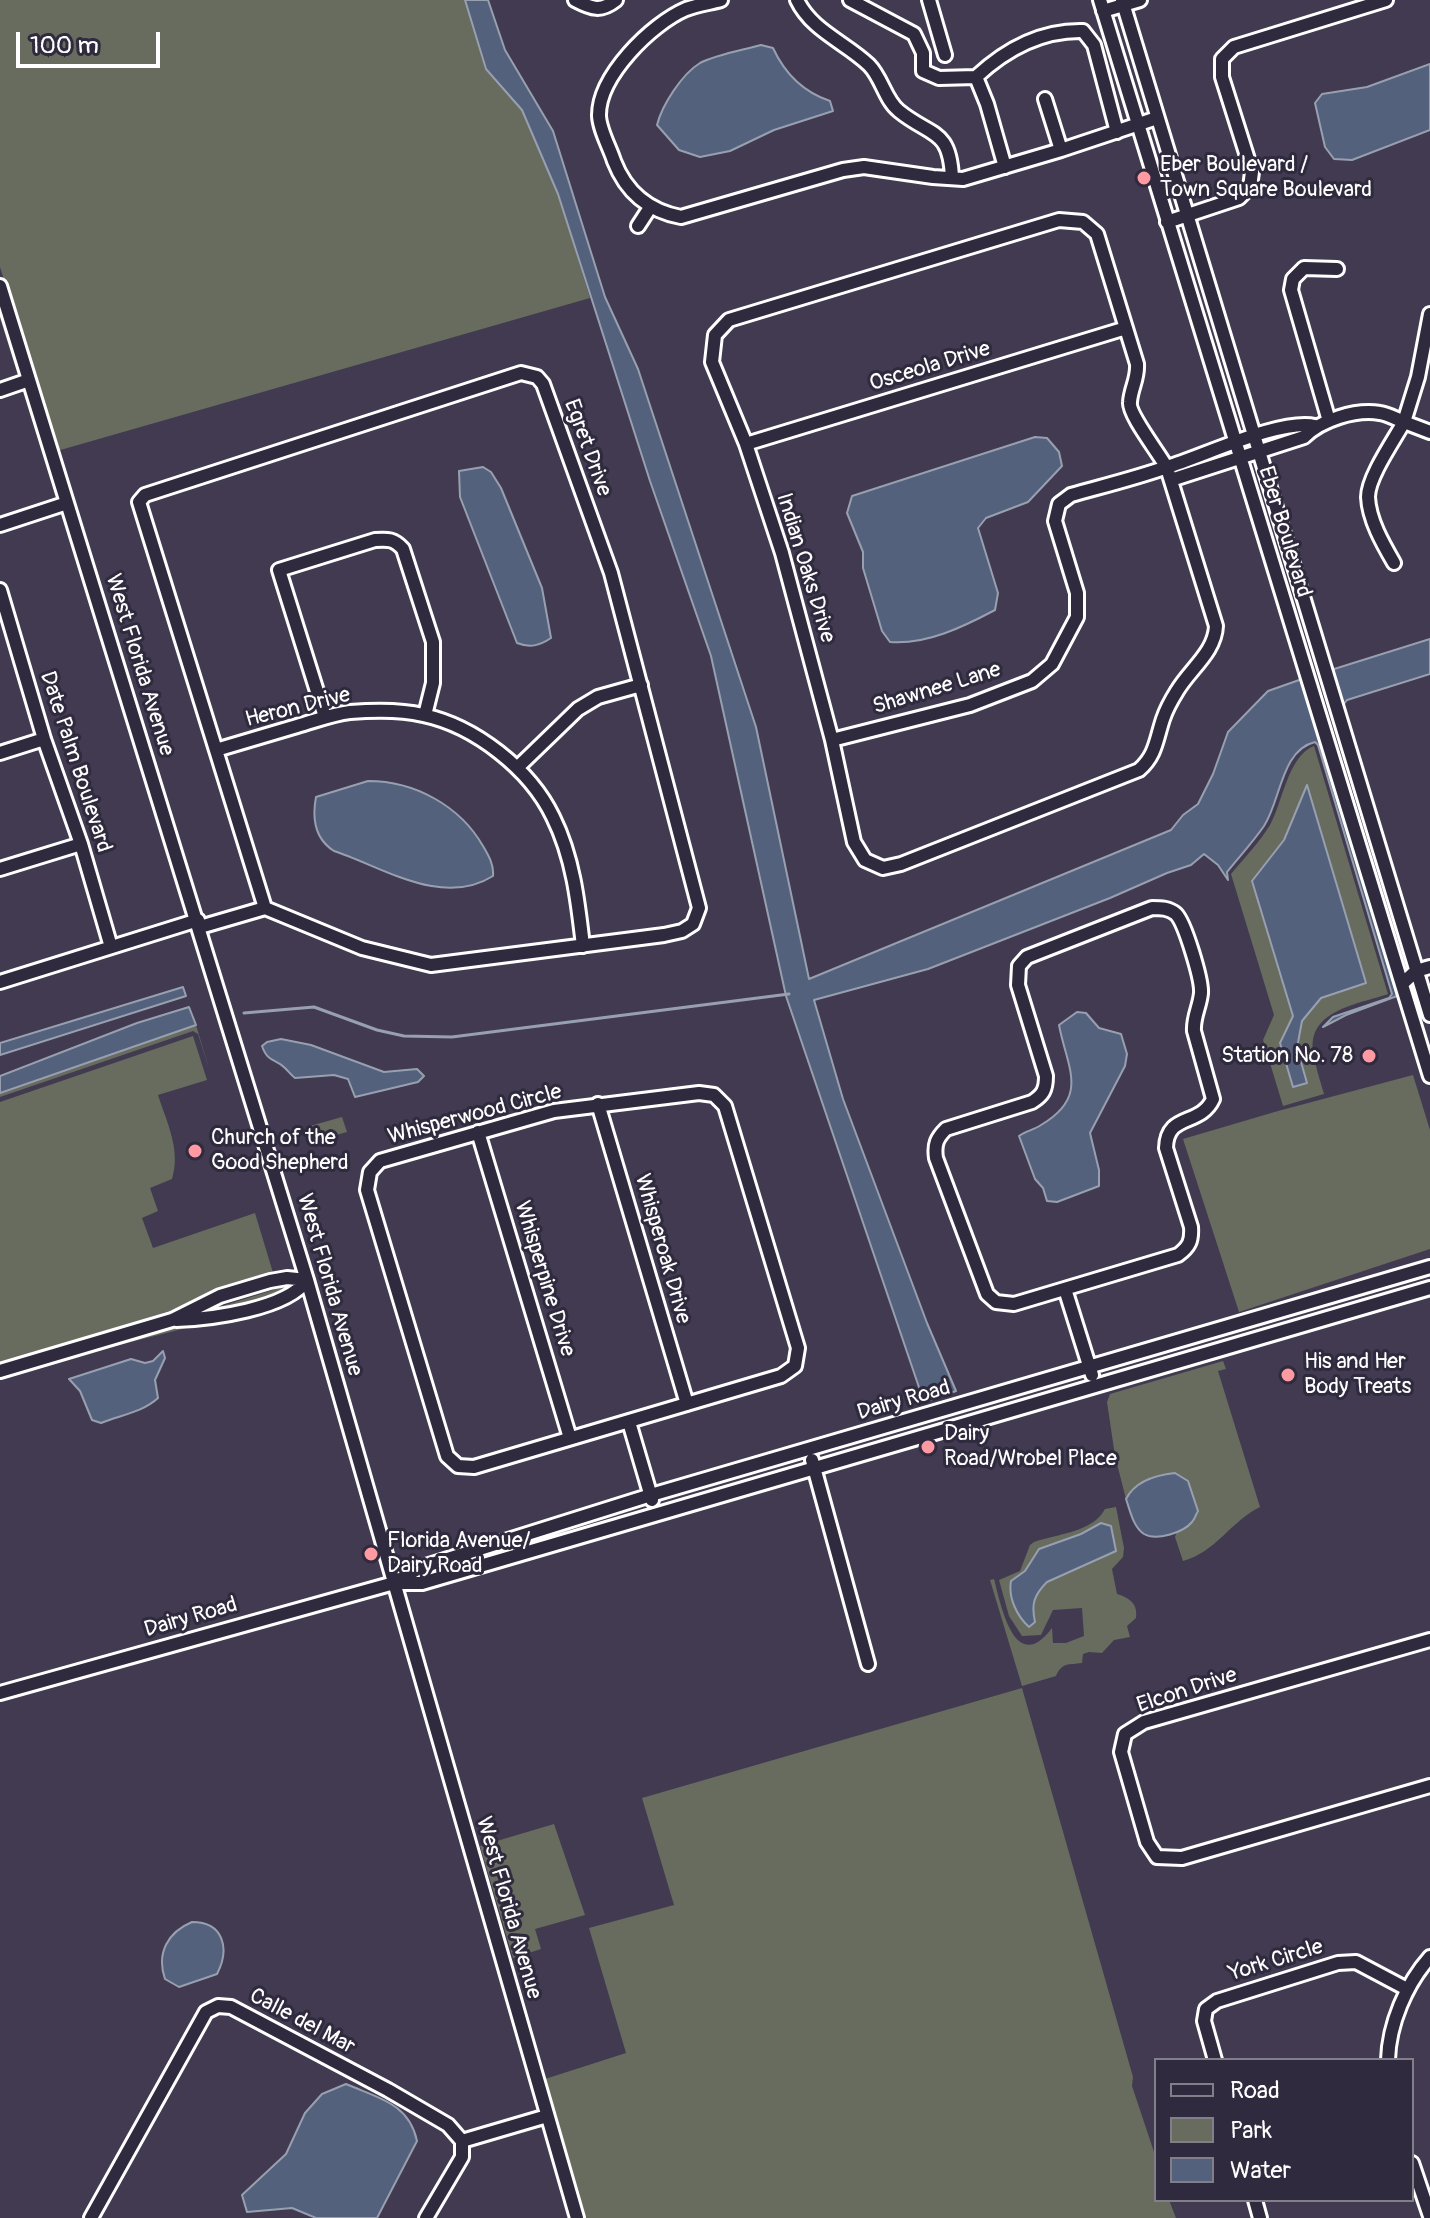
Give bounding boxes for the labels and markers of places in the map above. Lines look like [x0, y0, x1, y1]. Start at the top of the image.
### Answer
place label: Eber Boulevard / Town Square Boulevard [1160, 152, 1372, 204]
marker: Eber Boulevard / Town Square Boulevard [1135, 169, 1153, 187]
place label: Station No. 78 [1221, 1043, 1353, 1069]
marker: Station No. 78 [1360, 1047, 1378, 1065]
place label: Church of the Good Shepherd [211, 1125, 349, 1176]
marker: Church of the Good Shepherd [186, 1142, 204, 1160]
place label: His and Her Body Treats [1304, 1349, 1411, 1400]
marker: His and Her Body Treats [1279, 1366, 1297, 1384]
place label: Dairy Road/Wrobel Place [944, 1421, 1117, 1472]
marker: Dairy Road/Wrobel Place [919, 1438, 937, 1456]
place label: Florida Avenue/ Dairy Road [387, 1528, 530, 1580]
marker: Florida Avenue/ Dairy Road [362, 1545, 380, 1563]

